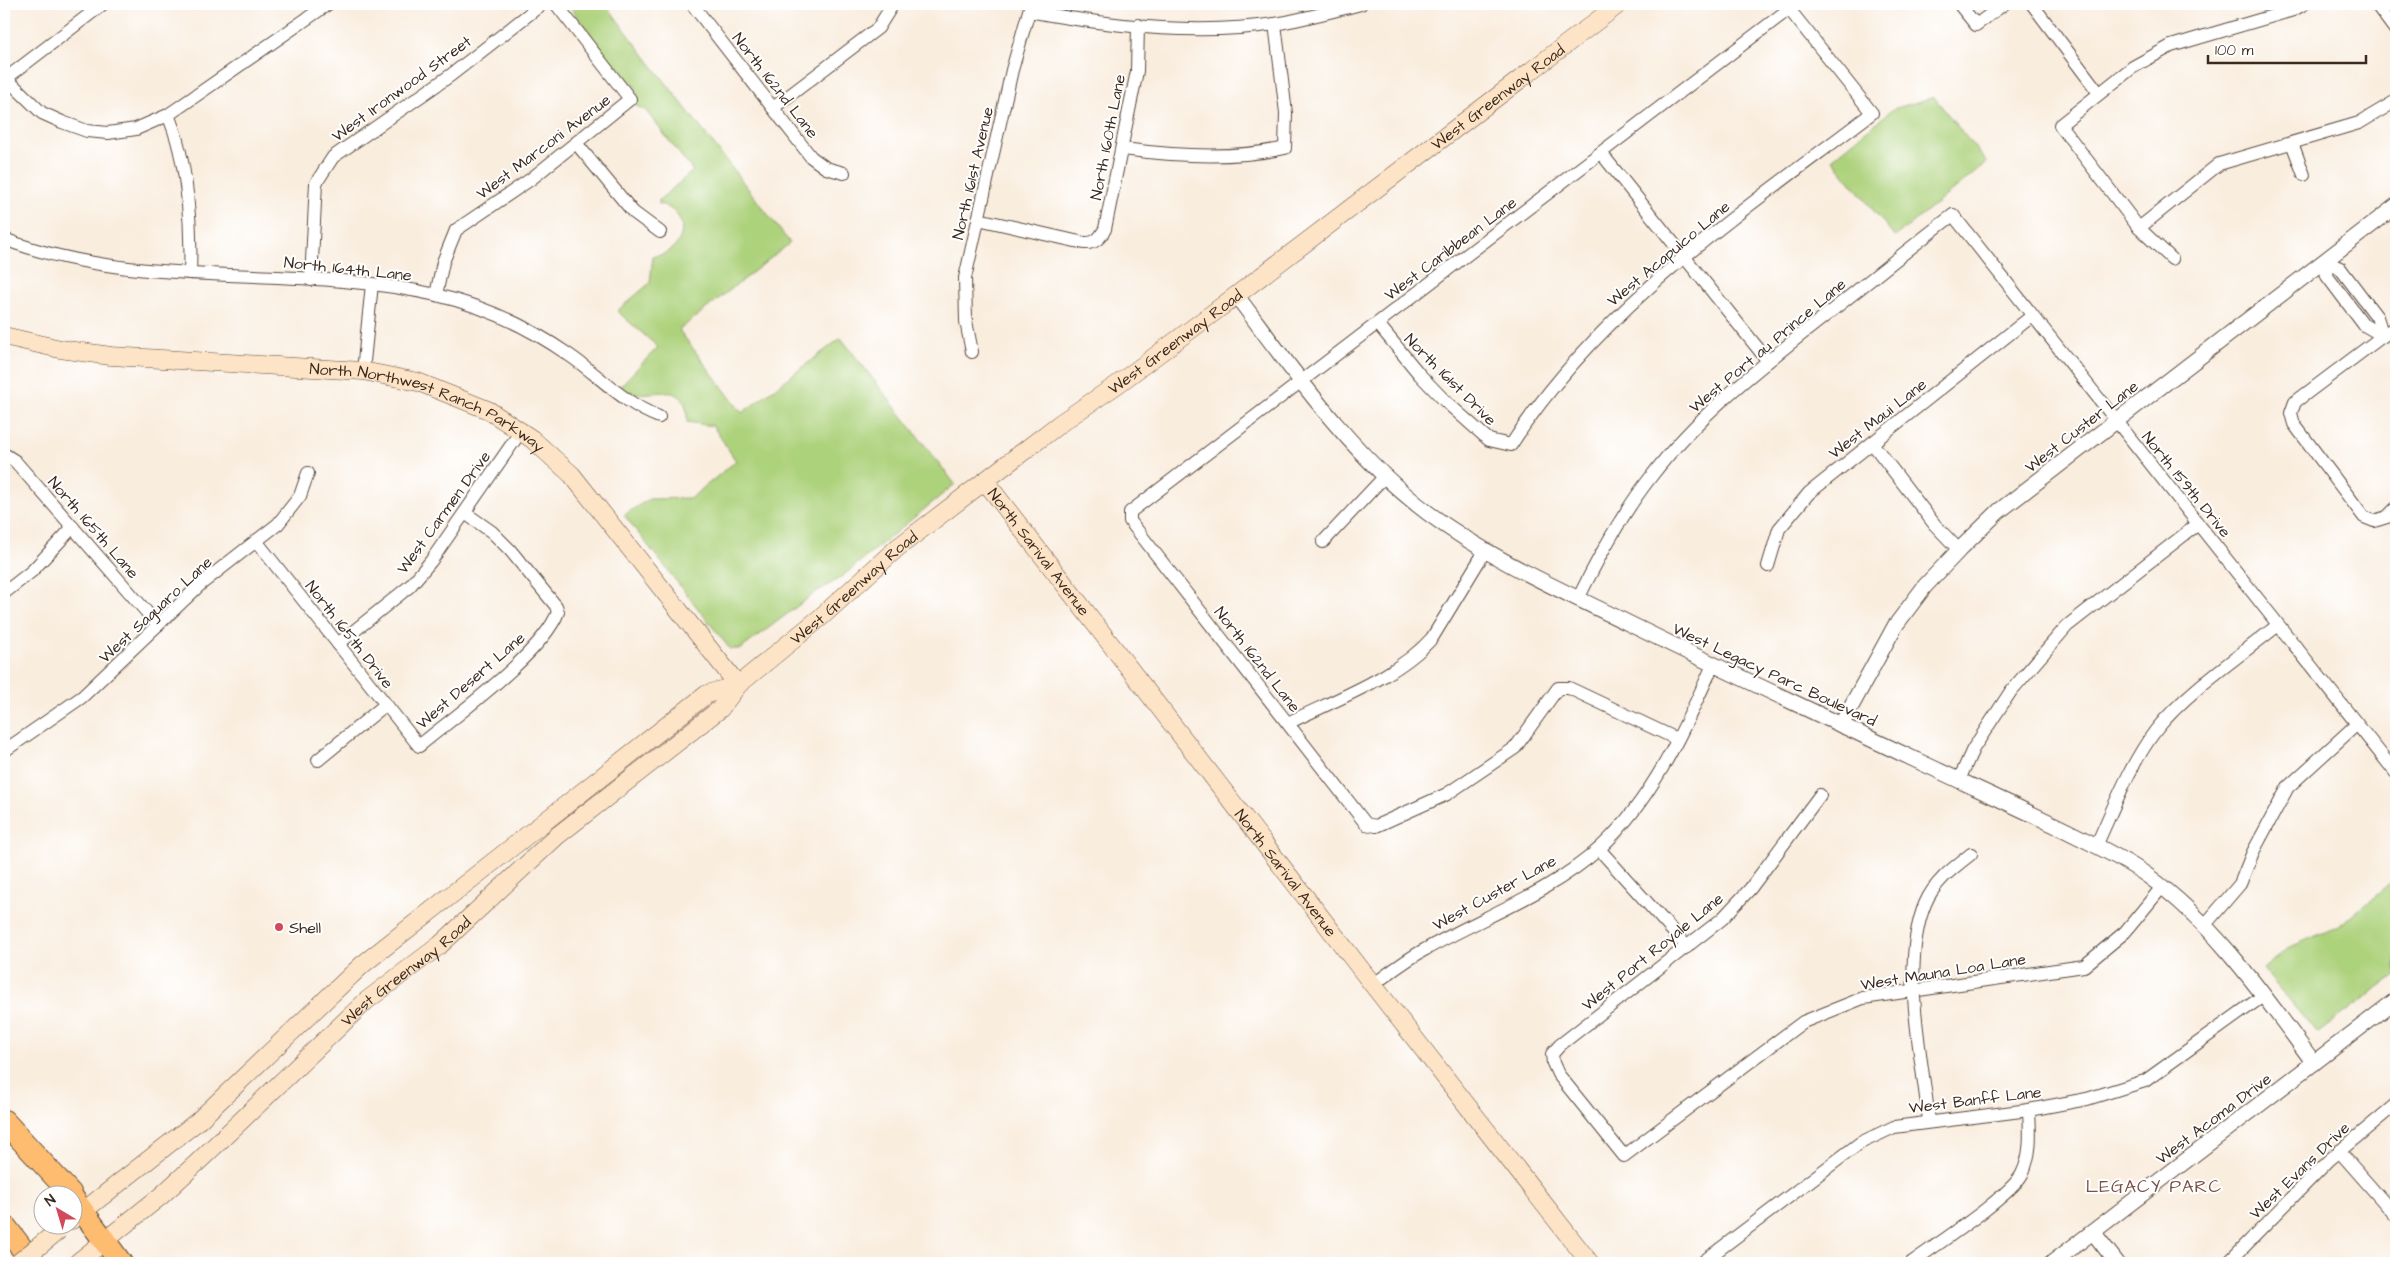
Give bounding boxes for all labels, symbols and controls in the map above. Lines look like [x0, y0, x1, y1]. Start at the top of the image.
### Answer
street label: North 162nd Lane [727, 28, 824, 143]
street label: West Ironwood Street [327, 30, 476, 147]
scale bar [2208, 32, 2365, 64]
street label: West Greenway Road [1427, 39, 1569, 155]
text: 100 m [2215, 40, 2254, 61]
street label: North 160th Lane [1085, 72, 1131, 202]
street label: West Marconi Avenue [472, 89, 615, 205]
street label: North 161st Avenue [947, 104, 999, 242]
street label: West Caribbean Lane [1380, 192, 1522, 306]
street label: West Acapulco Lane [1603, 196, 1735, 312]
street label: North 164th Lane [283, 251, 413, 287]
street label: West Port au Prince Lane [1684, 273, 1851, 418]
street label: West Greenway Road [1104, 285, 1247, 400]
street label: North 161st Drive [1399, 329, 1502, 431]
street label: North Northwest Ranch Parkway [309, 358, 550, 459]
street label: West Maui Lane [1824, 373, 1931, 464]
street label: West Custer Lane [2020, 375, 2143, 478]
street label: North 159th Drive [2137, 427, 2236, 543]
street label: West Carmen Drive [392, 446, 496, 579]
street label: North 165th Lane [43, 472, 144, 584]
street label: North Sarival Avenue [982, 484, 1095, 621]
street label: West Greenway Road [786, 526, 922, 650]
street label: West Saguaro Lane [94, 551, 218, 669]
street label: North 165th Drive [300, 576, 399, 693]
street label: North 162nd Lane [1209, 602, 1306, 717]
street label: West Legacy Parc Boulevard [1669, 618, 1880, 733]
street label: West Desert Lane [411, 627, 530, 734]
street label: North Sarival Avenue [1229, 805, 1342, 942]
street label: West Custer Lane [1429, 850, 1561, 936]
street label: West Port Royale Lane [1577, 888, 1729, 1017]
street label: West Greenway Road [336, 912, 476, 1032]
place label: Shell [289, 917, 321, 939]
marker: Shell [273, 921, 285, 933]
street label: West Mauna Loa Lane [1859, 948, 2028, 996]
street label: West Acoma Drive [2151, 1068, 2276, 1170]
street label: West Banff Lane [1908, 1081, 2043, 1119]
street label: West Evans Drive [2245, 1117, 2355, 1224]
district label: LEGACY PARC [2086, 1174, 2222, 1199]
north arrow [32, 1184, 82, 1234]
text: N [41, 1190, 60, 1211]

